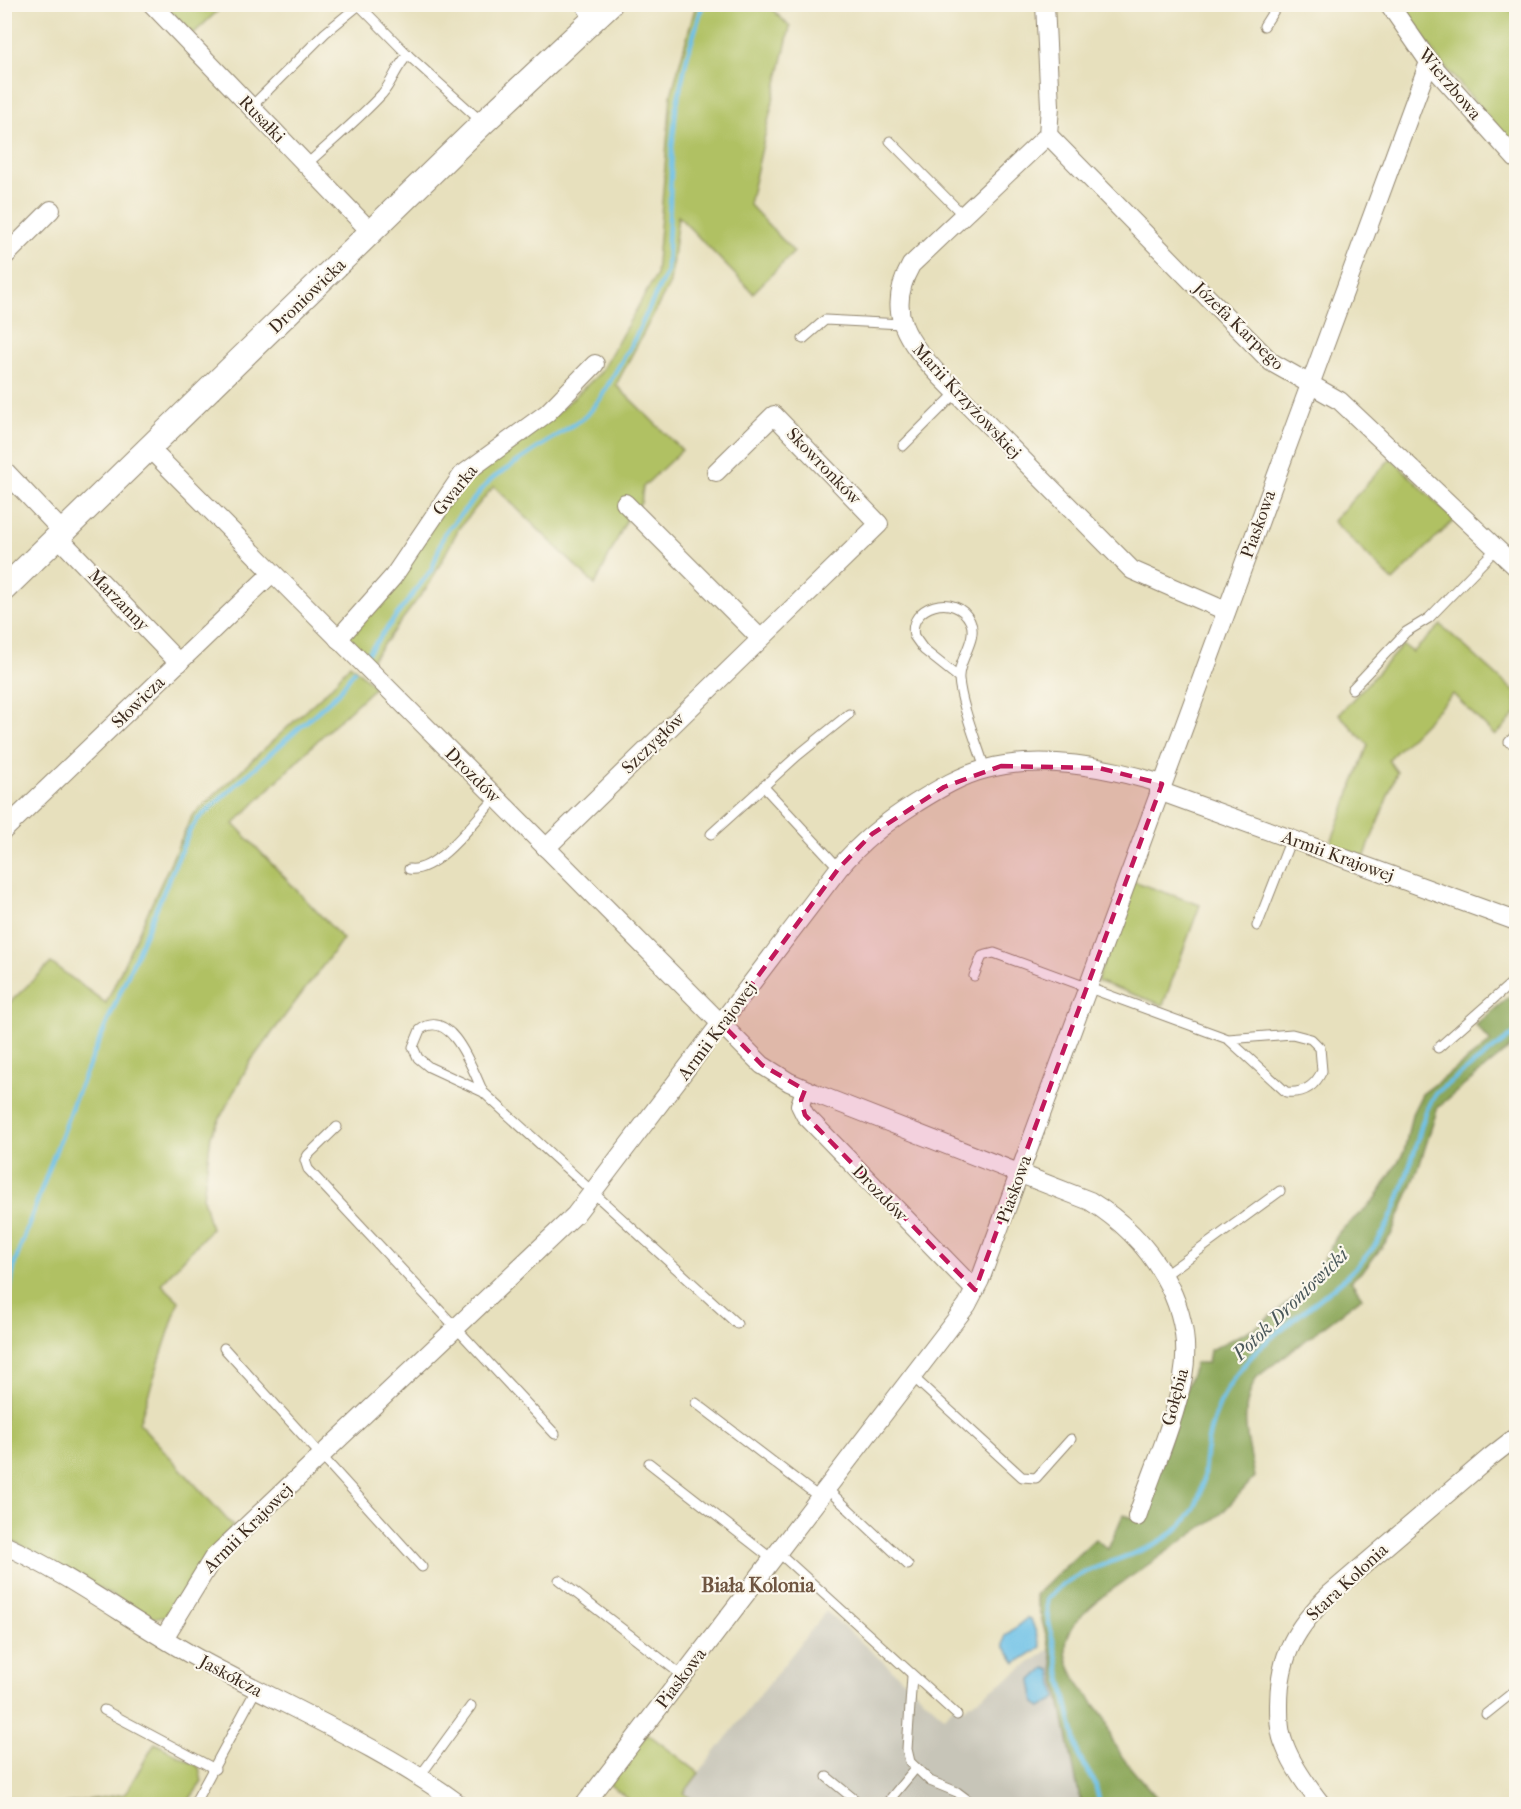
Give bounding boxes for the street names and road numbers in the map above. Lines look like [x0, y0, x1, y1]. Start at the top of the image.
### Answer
street label: Wierzbowa [1413, 43, 1486, 125]
street label: Rusałki [234, 91, 290, 148]
street label: Droniowicka [265, 254, 351, 338]
street label: Józefa Karpego [1188, 277, 1288, 375]
street label: Marii Krzyżowskiej [908, 339, 1025, 463]
street label: Skowronków [782, 424, 866, 510]
street label: Gwarka [429, 460, 483, 520]
street label: Piaskowa [1237, 487, 1281, 561]
street label: Marzanny [84, 565, 154, 637]
street label: Słowicza [107, 672, 170, 733]
street label: Szczygłów [618, 708, 689, 778]
street label: Drozdów [440, 743, 505, 808]
street label: Armii Krajowej [1278, 826, 1397, 886]
street label: Armii Krajowej [673, 978, 761, 1085]
street label: Piaskowa [993, 1152, 1037, 1226]
street label: Drozdów [848, 1161, 912, 1226]
street label: Gołębia [1158, 1366, 1193, 1428]
street label: Armii Krajowej [199, 1479, 297, 1578]
street label: Stara Kolonia [1302, 1539, 1393, 1625]
street label: Piaskowa [652, 1643, 711, 1713]
street label: Jaskółcza [194, 1650, 266, 1702]

